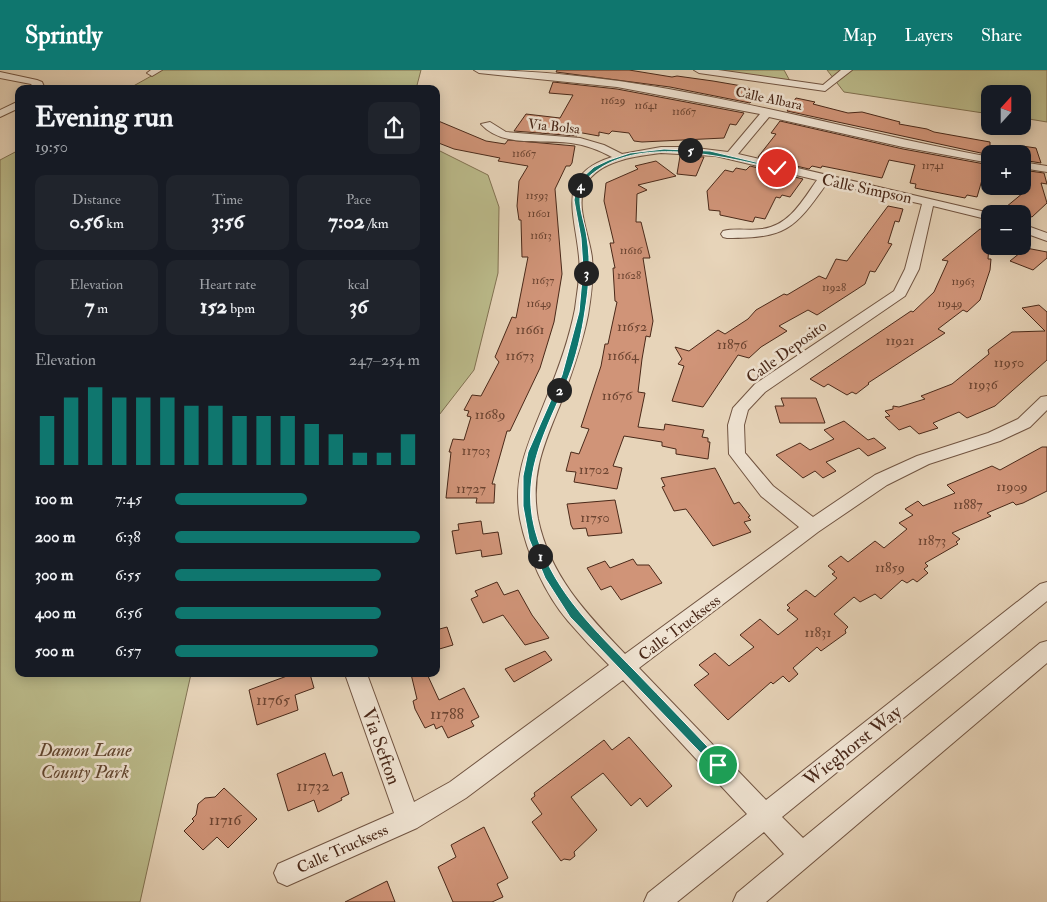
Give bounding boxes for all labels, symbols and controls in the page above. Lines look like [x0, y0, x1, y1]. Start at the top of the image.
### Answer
text: Sprintly [25, 20, 102, 51]
text: Map [843, 24, 877, 47]
text: Layers [905, 24, 953, 47]
text: Share [981, 24, 1022, 47]
street label: Calle Albara [734, 83, 804, 114]
north arrow [981, 85, 1031, 135]
map controls [981, 85, 1031, 255]
house number: 11629 [601, 94, 625, 107]
house number: 11641 [634, 99, 658, 112]
text: Evening run [35, 100, 173, 135]
button: share [368, 102, 420, 154]
house number: 11667 [672, 105, 696, 118]
street label: Via Bolsa [527, 115, 581, 138]
text: 19:50 [35, 137, 68, 157]
pin: 5 [678, 138, 702, 162]
text: 5 [687, 142, 694, 159]
button: + [981, 145, 1031, 195]
house number: 11667 [512, 147, 536, 160]
pin [756, 147, 798, 189]
icon: check [763, 154, 791, 182]
house number: 11741 [922, 159, 944, 172]
street label: Calle Simpson [820, 170, 914, 209]
pin: 4 [568, 172, 592, 198]
text: 4 [577, 177, 584, 194]
house number: 11593 [526, 189, 548, 202]
text: Distance [72, 191, 121, 208]
text: Time [212, 191, 243, 208]
text: Pace [346, 191, 371, 208]
button: − [981, 205, 1031, 255]
house number: 11601 [528, 207, 550, 220]
text: 0.56 [69, 208, 103, 235]
text: 3:56 [211, 208, 244, 235]
text: 7:02 [328, 208, 365, 235]
text: km [103, 215, 124, 232]
text: /km [365, 215, 389, 232]
house number: 11613 [530, 229, 552, 242]
house number: 11616 [620, 244, 644, 257]
pin: 3 [574, 260, 598, 286]
text: 3 [584, 265, 589, 282]
house number: 11628 [617, 269, 641, 282]
house number: 11637 [532, 274, 554, 287]
house number: 11963 [951, 275, 975, 288]
text: Elevation [70, 276, 123, 293]
text: Heart rate [199, 276, 256, 293]
text: kcal [348, 276, 369, 293]
house number: 11928 [822, 281, 846, 294]
text: 7 [85, 293, 94, 320]
text: 152 [200, 293, 227, 320]
text: 36 [349, 293, 368, 320]
house number: 11649 [527, 297, 551, 310]
house number: 11949 [937, 297, 963, 310]
text: m [94, 300, 108, 317]
text: bpm [227, 300, 255, 317]
street label: Calle Deposito [743, 316, 831, 388]
house number: 11652 [617, 318, 647, 335]
house number: 11661 [516, 321, 544, 338]
house number: 11921 [885, 332, 915, 349]
house number: 11876 [717, 336, 748, 353]
house number: 11673 [506, 347, 534, 364]
house number: 11664 [607, 347, 640, 364]
text: Elevation [35, 350, 96, 370]
text: 247–254 m [349, 350, 420, 370]
house number: 11950 [994, 354, 1024, 371]
house number: 11936 [968, 376, 999, 393]
pin: 2 [546, 378, 572, 402]
text: 2 [556, 382, 563, 399]
house number: 11676 [602, 387, 633, 404]
house number: 11689 [475, 406, 505, 423]
house number: 11703 [462, 442, 490, 459]
house number: 11702 [579, 461, 609, 478]
house number: 11909 [996, 478, 1028, 495]
house number: 11727 [456, 480, 487, 497]
text: 100 m [35, 489, 73, 509]
text: 7:45 [115, 489, 142, 509]
house number: 11887 [953, 496, 983, 513]
house number: 11750 [580, 509, 610, 526]
text: 200 m [35, 527, 75, 547]
text: 6:38 [115, 527, 141, 547]
house number: 11873 [918, 532, 946, 549]
pin: 1 [528, 544, 552, 568]
text: 1 [538, 548, 543, 565]
house number: 11859 [875, 559, 905, 576]
text: 300 m [35, 565, 73, 585]
text: 6:55 [115, 565, 141, 585]
street label: Calle Trucksess [634, 590, 725, 665]
text: 400 m [35, 603, 76, 623]
text: 6:56 [115, 603, 142, 623]
house number: 11831 [805, 624, 831, 641]
text: 500 m [35, 641, 74, 661]
text: 6:57 [115, 641, 141, 661]
house number: 11765 [256, 690, 290, 710]
street label: Wieghorst Way [798, 700, 907, 792]
house number: 11788 [430, 704, 464, 724]
street label: Via Sefton [356, 705, 406, 788]
park label: Damon Lane County Park [37, 738, 132, 784]
pin [697, 744, 739, 786]
icon: arrive [704, 751, 732, 779]
house number: 11732 [296, 776, 330, 796]
house number: 11716 [209, 810, 242, 830]
street label: Calle Trucksess [294, 820, 391, 878]

